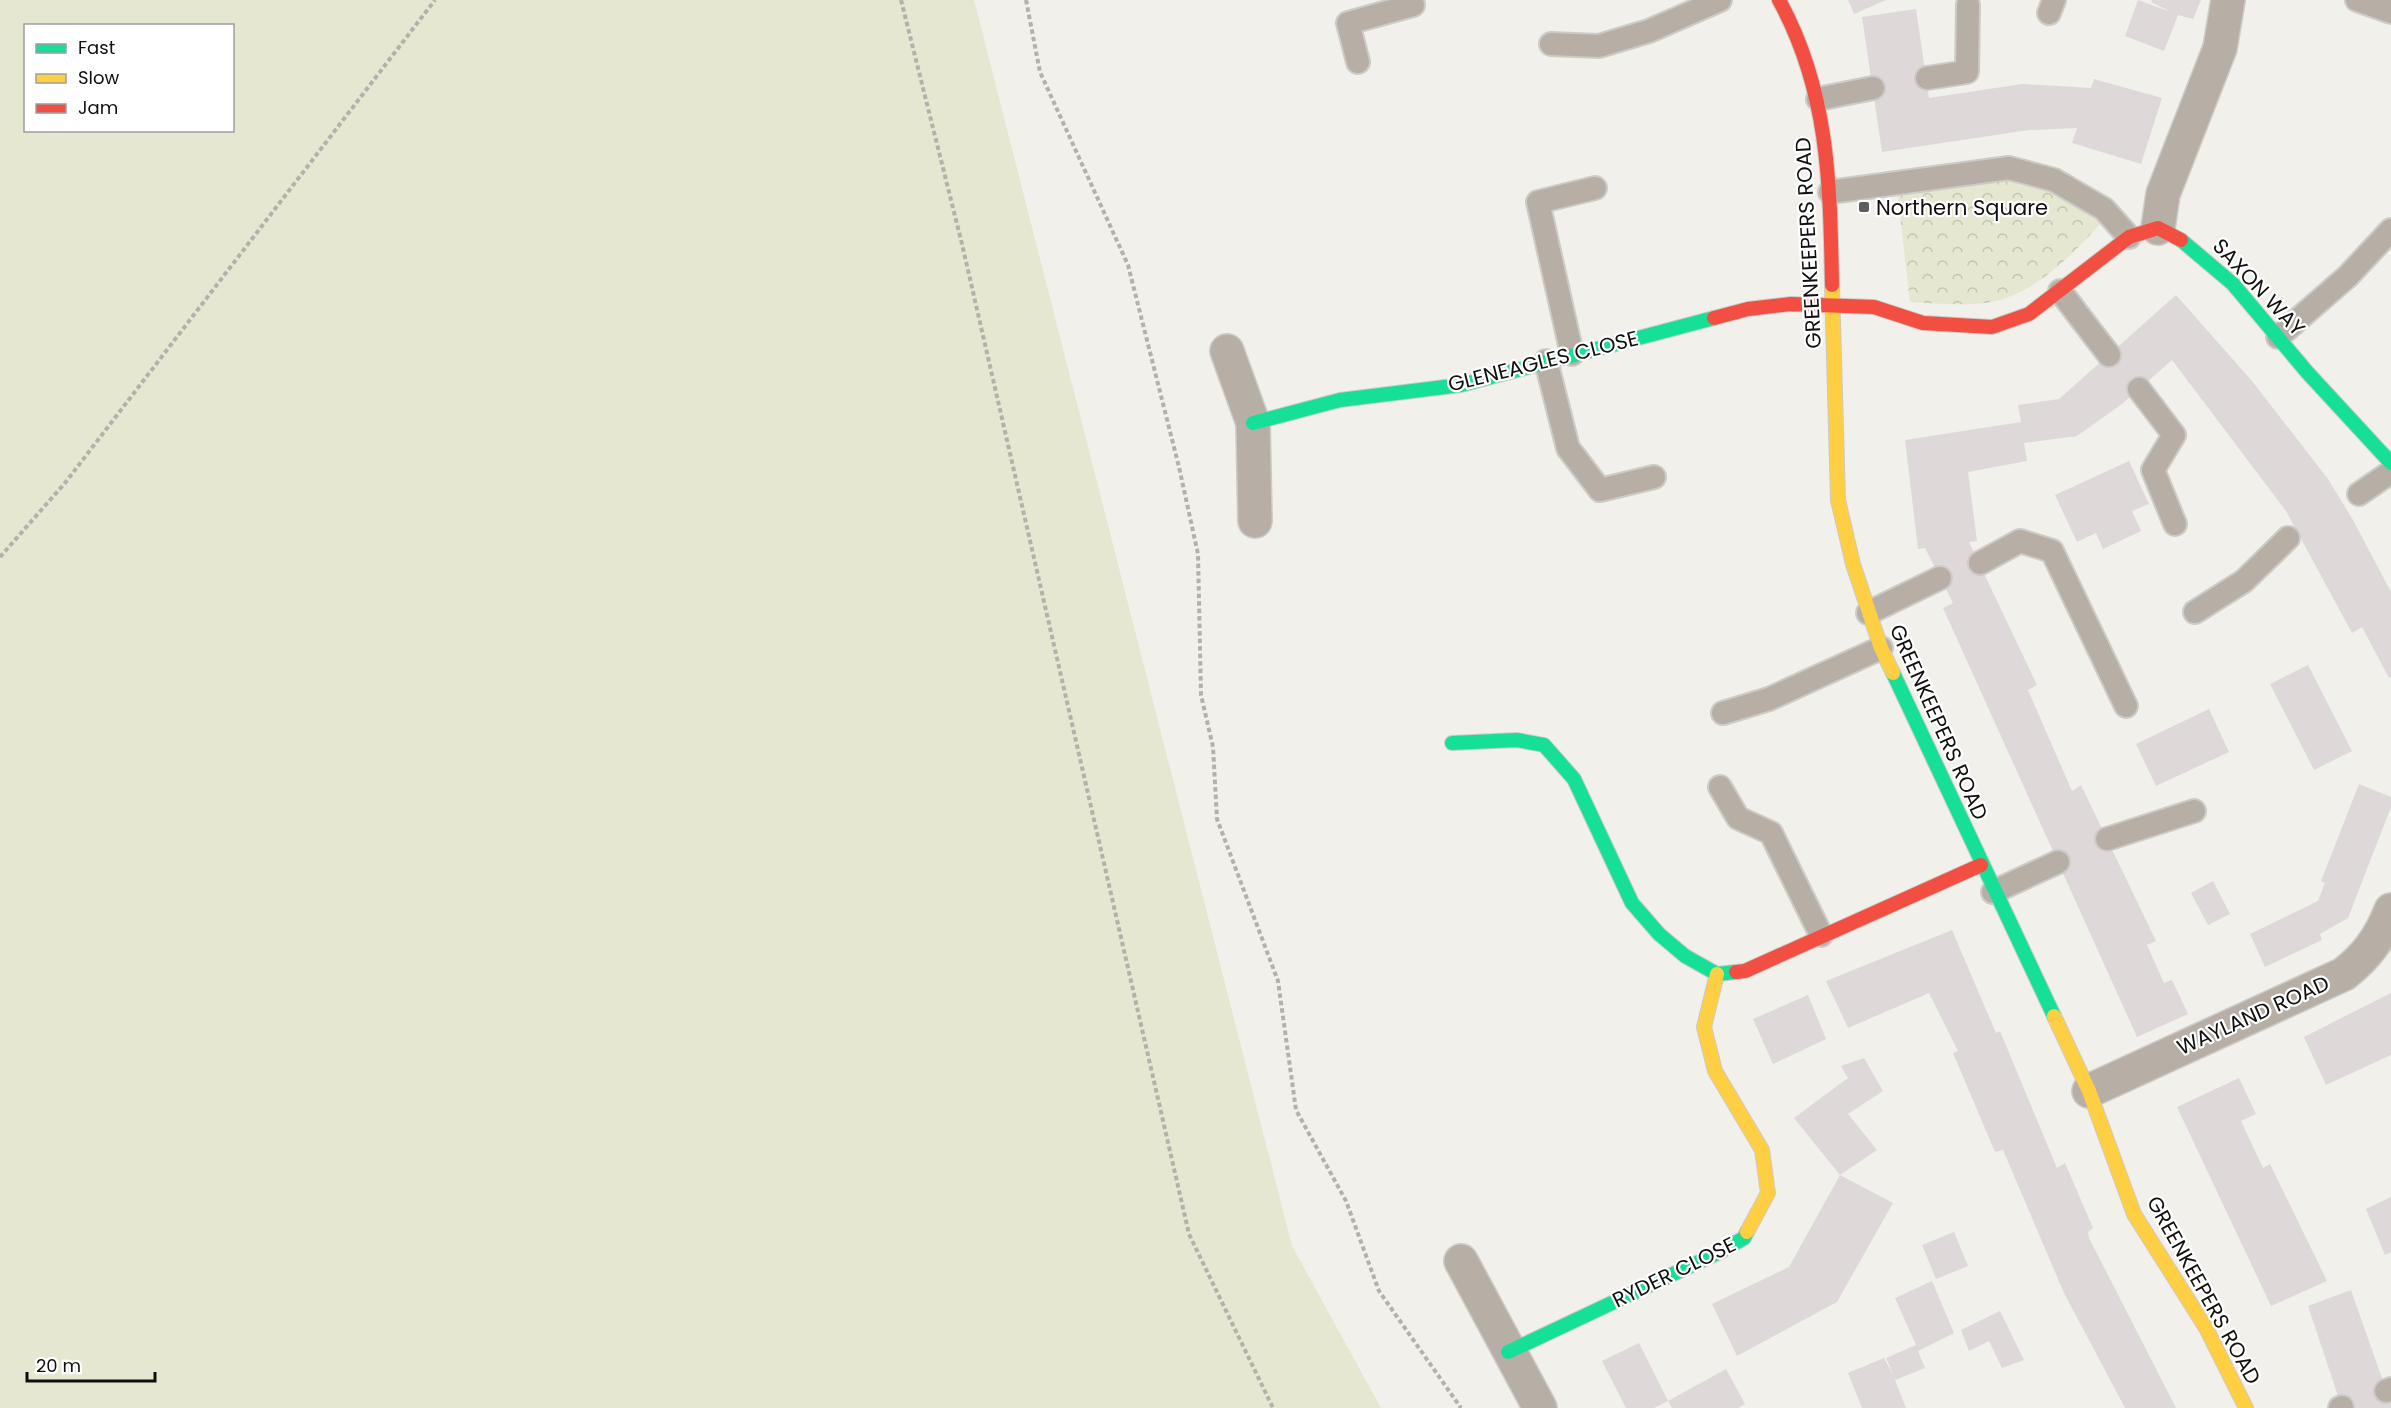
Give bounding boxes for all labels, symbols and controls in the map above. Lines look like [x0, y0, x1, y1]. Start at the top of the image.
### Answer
legend [24, 24, 234, 132]
text: Fast [78, 35, 115, 60]
text: Slow [78, 65, 120, 90]
text: Jam [78, 95, 118, 120]
street label: GREENKEEPERS ROAD [1788, 137, 1828, 349]
place label: Northern Square [1876, 193, 2048, 222]
marker: Northern Square [1857, 200, 1871, 214]
street label: SAXON WAY [2206, 232, 2312, 342]
street label: GLENEAGLES CLOSE [1445, 323, 1641, 399]
street label: GREENKEEPERS ROAD [1883, 620, 1995, 824]
street label: WAYLAND ROAD [2172, 968, 2334, 1062]
street label: GREENKEEPERS ROAD [2140, 1190, 2268, 1390]
street label: RYDER CLOSE [1607, 1230, 1741, 1314]
scale bar [27, 1345, 154, 1383]
text: 20 m [36, 1353, 81, 1378]

